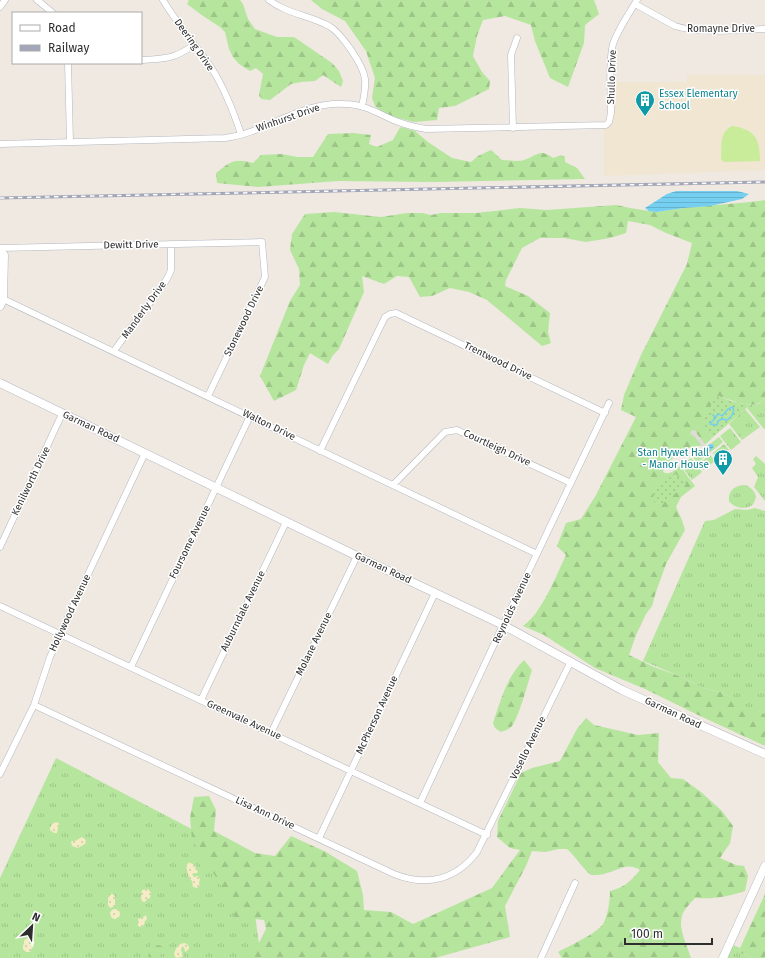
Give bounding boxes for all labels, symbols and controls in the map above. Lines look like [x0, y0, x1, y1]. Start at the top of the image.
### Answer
legend [12, 12, 142, 64]
street label: Deering Drive [172, 16, 216, 74]
text: Road [48, 21, 76, 35]
street label: Romayne Drive [687, 23, 755, 35]
text: Railway [48, 41, 89, 55]
street label: Shullo Drive [605, 49, 619, 105]
place label: Essex Elementary School [659, 88, 738, 112]
building icon: Essex Elementary School [634, 89, 656, 117]
street label: Winhurst Drive [255, 101, 321, 135]
street label: Dewitt Drive [103, 239, 159, 251]
street label: Manderly Drive [119, 279, 169, 341]
street label: Stonewood Drive [222, 284, 266, 358]
street label: Trentwood Drive [462, 339, 534, 383]
street label: Walton Drive [241, 407, 297, 443]
street label: Garman Road [61, 409, 121, 445]
street label: Courtleigh Drive [461, 427, 533, 469]
street label: Kenilworth Drive [9, 445, 53, 517]
place label: Stan Hywet Hall - Manor House [637, 447, 709, 471]
building icon: Stan Hywet Hall - Manor House [712, 448, 734, 476]
street label: Foursome Avenue [167, 503, 213, 581]
street label: Garman Road [353, 550, 413, 586]
street label: Auburndale Avenue [218, 569, 268, 653]
street label: Reynolds Avenue [490, 570, 534, 646]
street label: Hollywood Avenue [47, 572, 93, 654]
street label: Molane Avenue [293, 610, 335, 678]
street label: McPherson Avenue [354, 674, 400, 756]
street label: Garman Road [643, 695, 703, 731]
street label: Greenvale Avenue [205, 697, 283, 743]
street label: Vosello Avenue [508, 714, 548, 782]
street label: Lisa Ann Drive [233, 794, 297, 832]
north arrow [12, 906, 52, 946]
text: N [30, 910, 42, 925]
scale bar [625, 920, 712, 946]
text: 100 m [631, 927, 663, 941]

